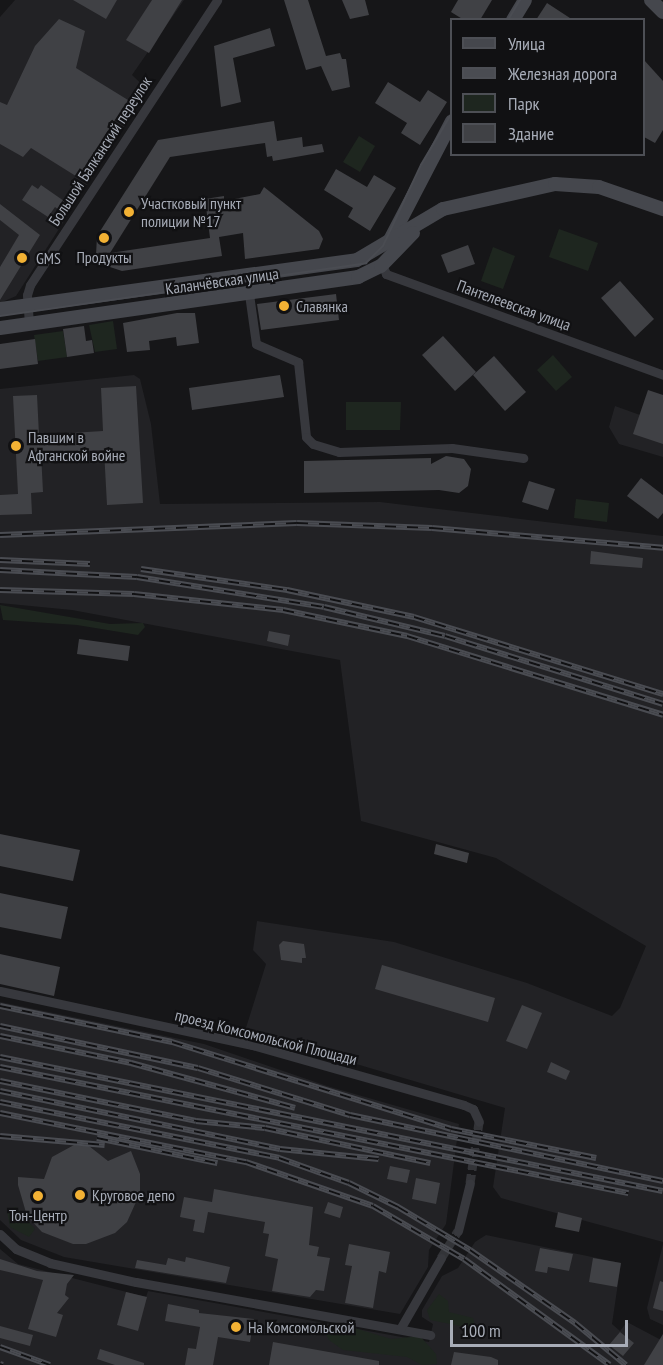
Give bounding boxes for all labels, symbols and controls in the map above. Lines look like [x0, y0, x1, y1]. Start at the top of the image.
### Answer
legend [450, 18, 645, 156]
text: Улица [508, 32, 545, 55]
text: Железная дорога [508, 62, 617, 85]
street label: Большой Балканский переулок [44, 73, 156, 229]
text: Парк [508, 92, 539, 115]
text: Здание [508, 122, 554, 145]
place label: Участковый пункт полиции №17 [141, 193, 241, 231]
marker: Участковый пункт полиции №17 [122, 205, 136, 219]
marker: Продукты [97, 231, 111, 245]
place label: Продукты [76, 247, 132, 267]
place label: GMS [36, 248, 61, 268]
marker: GMS [13, 249, 31, 267]
street label: Каланчёвская улица [164, 264, 280, 298]
street label: Пантелеевская улица [454, 275, 574, 335]
place label: Славянка [296, 296, 348, 316]
marker: Славянка [277, 299, 291, 313]
place label: Павшим в Афганской войне [28, 427, 125, 465]
marker: Павшим в Афганской войне [9, 439, 23, 453]
street label: проезд Комсомольской Площади [173, 1005, 359, 1069]
place label: Круговое депо [92, 1185, 175, 1205]
marker: Круговое депо [73, 1188, 87, 1202]
marker: Тон-Центр [31, 1189, 45, 1203]
place label: Тон-Центр [9, 1205, 67, 1225]
scale bar [453, 1308, 632, 1346]
place label: На Комсомольской [248, 1317, 354, 1337]
text: 100 m [461, 1319, 501, 1342]
marker: На Комсомольской [229, 1320, 243, 1334]

